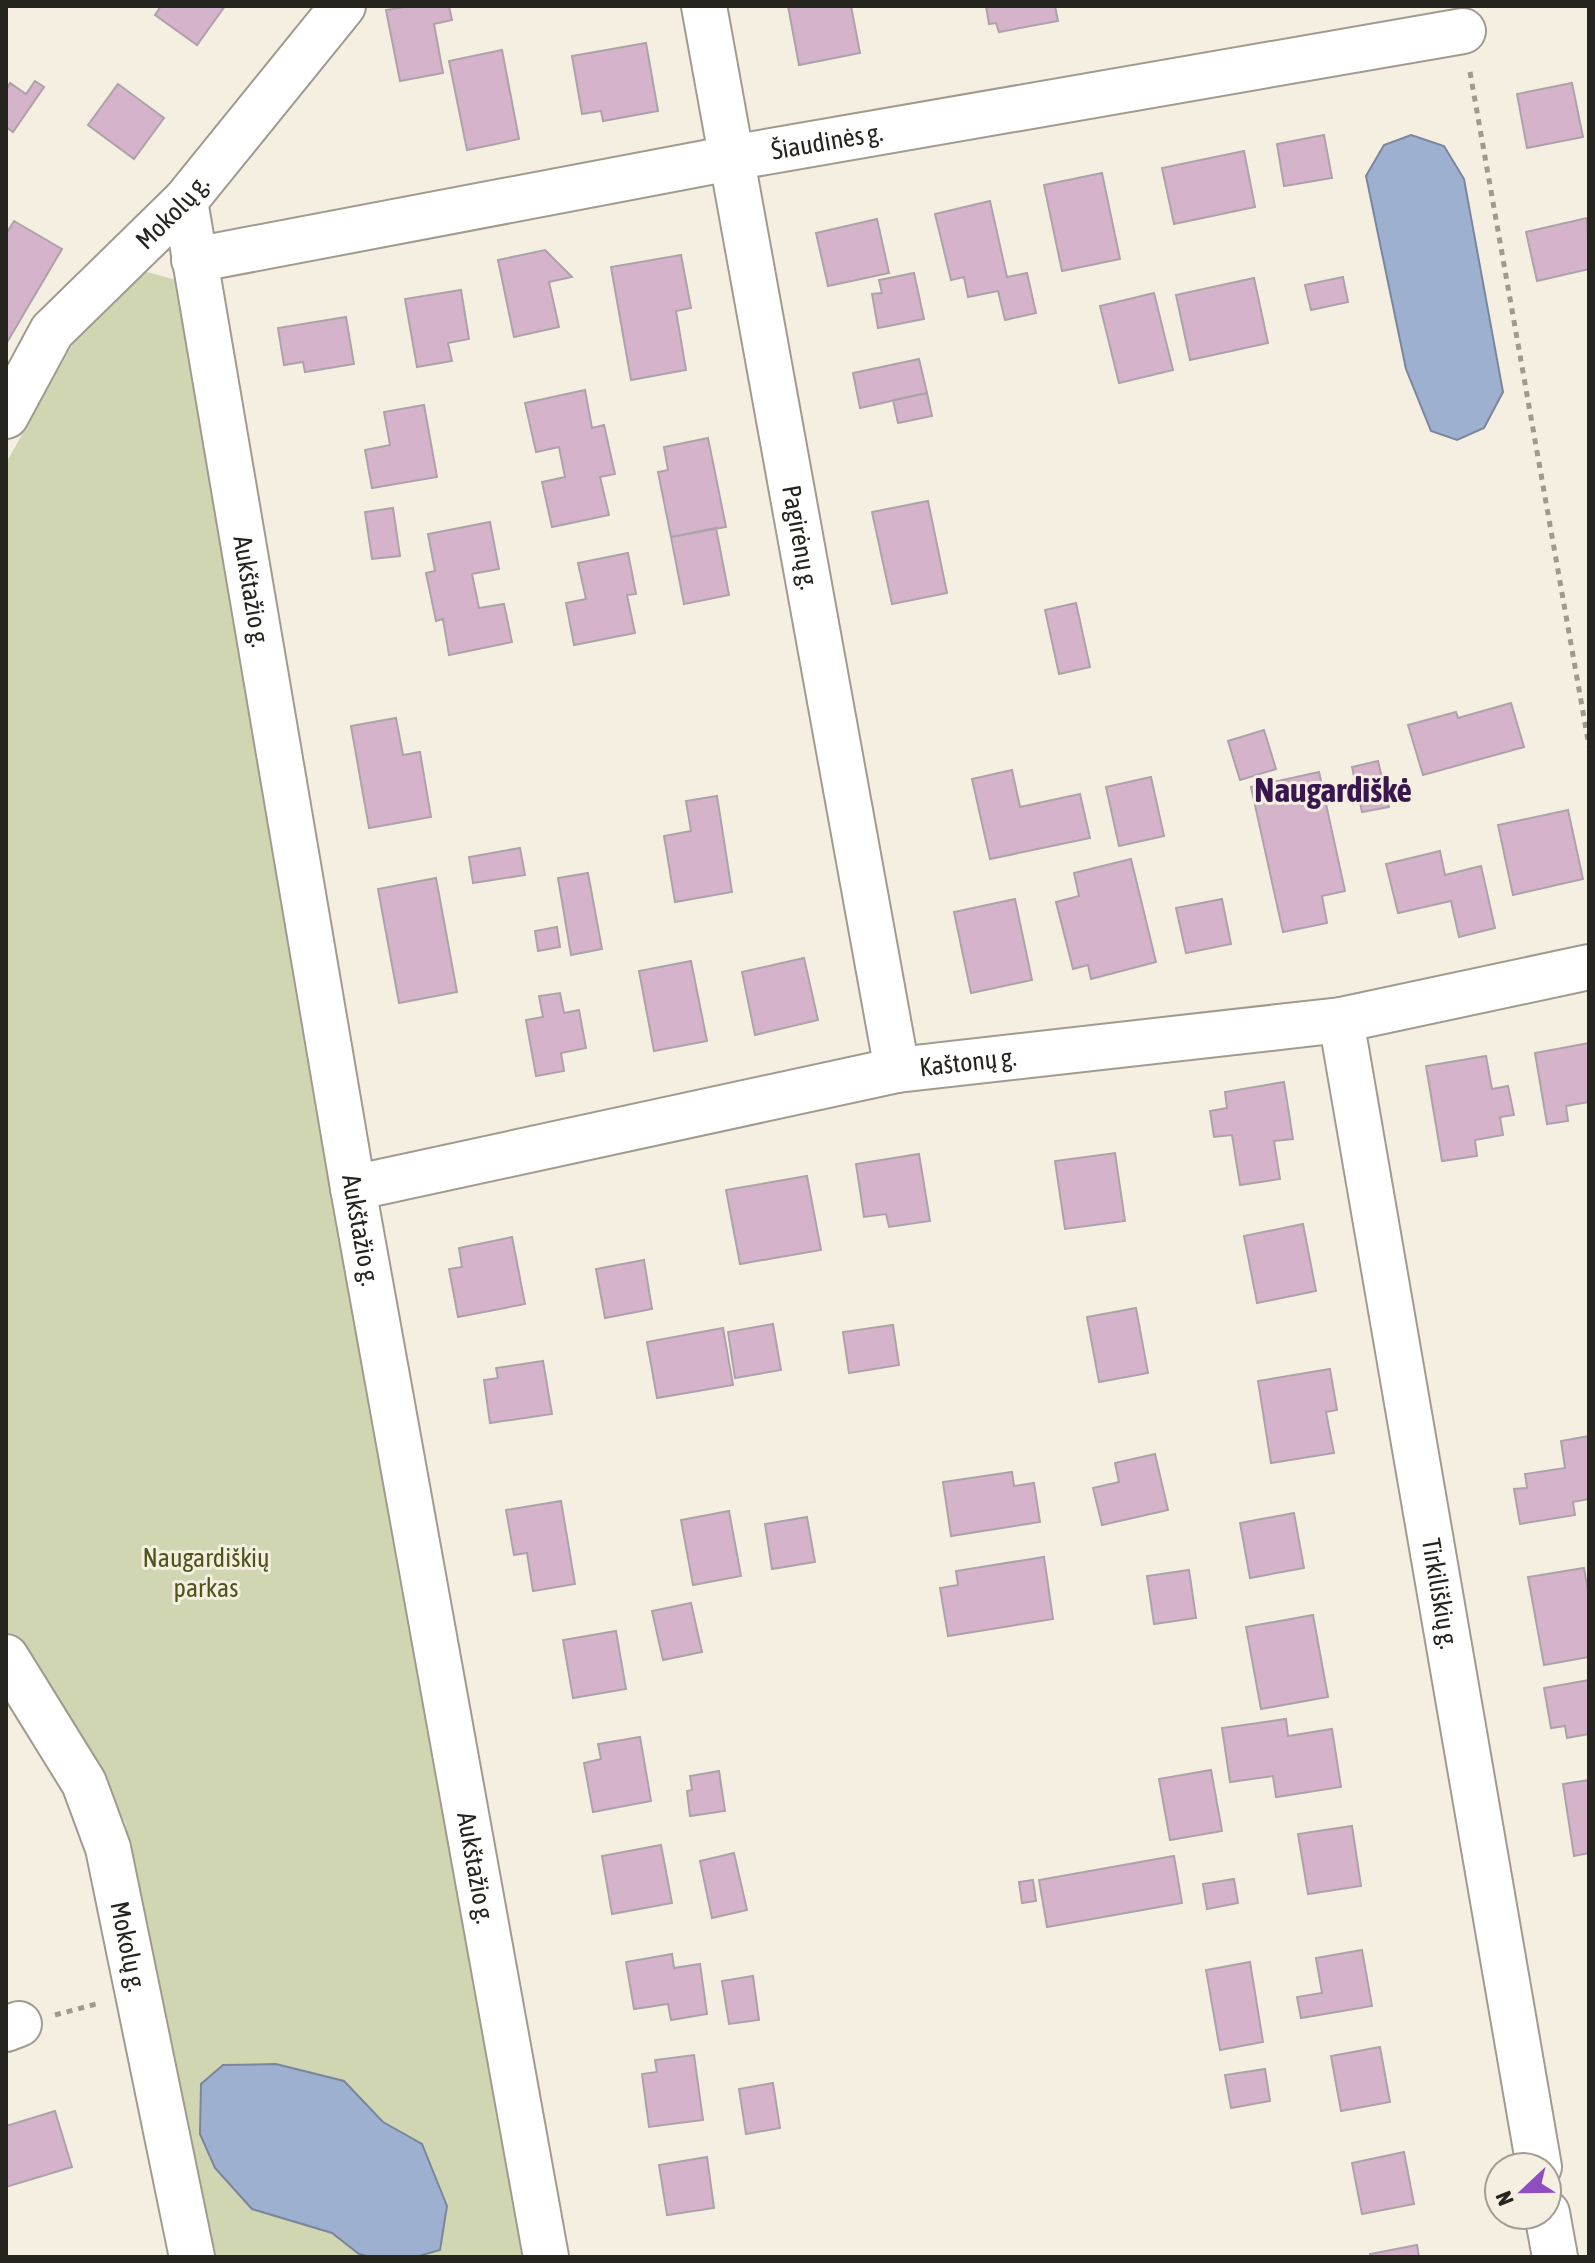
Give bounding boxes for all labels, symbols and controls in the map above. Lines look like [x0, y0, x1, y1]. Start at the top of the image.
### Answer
street label: Šiaudinės g. [769, 117, 885, 166]
street label: Mokolų g. [130, 169, 215, 255]
street label: Pagirėnų g. [776, 483, 825, 592]
street label: Aukštažio g. [227, 533, 276, 649]
district label: Naugardiškė [1254, 770, 1412, 809]
street label: Kaštonų g. [918, 1042, 1018, 1082]
street label: Aukštažio g. [336, 1172, 385, 1288]
street label: Tirkiliškių g. [1416, 1536, 1464, 1651]
park label: Naugardiškių parkas [142, 1543, 270, 1603]
street label: Aukštažio g. [451, 1810, 500, 1926]
street label: Mokolų g. [104, 1899, 152, 1994]
north arrow [1483, 2151, 1563, 2231]
text: N [1490, 2188, 1519, 2209]

